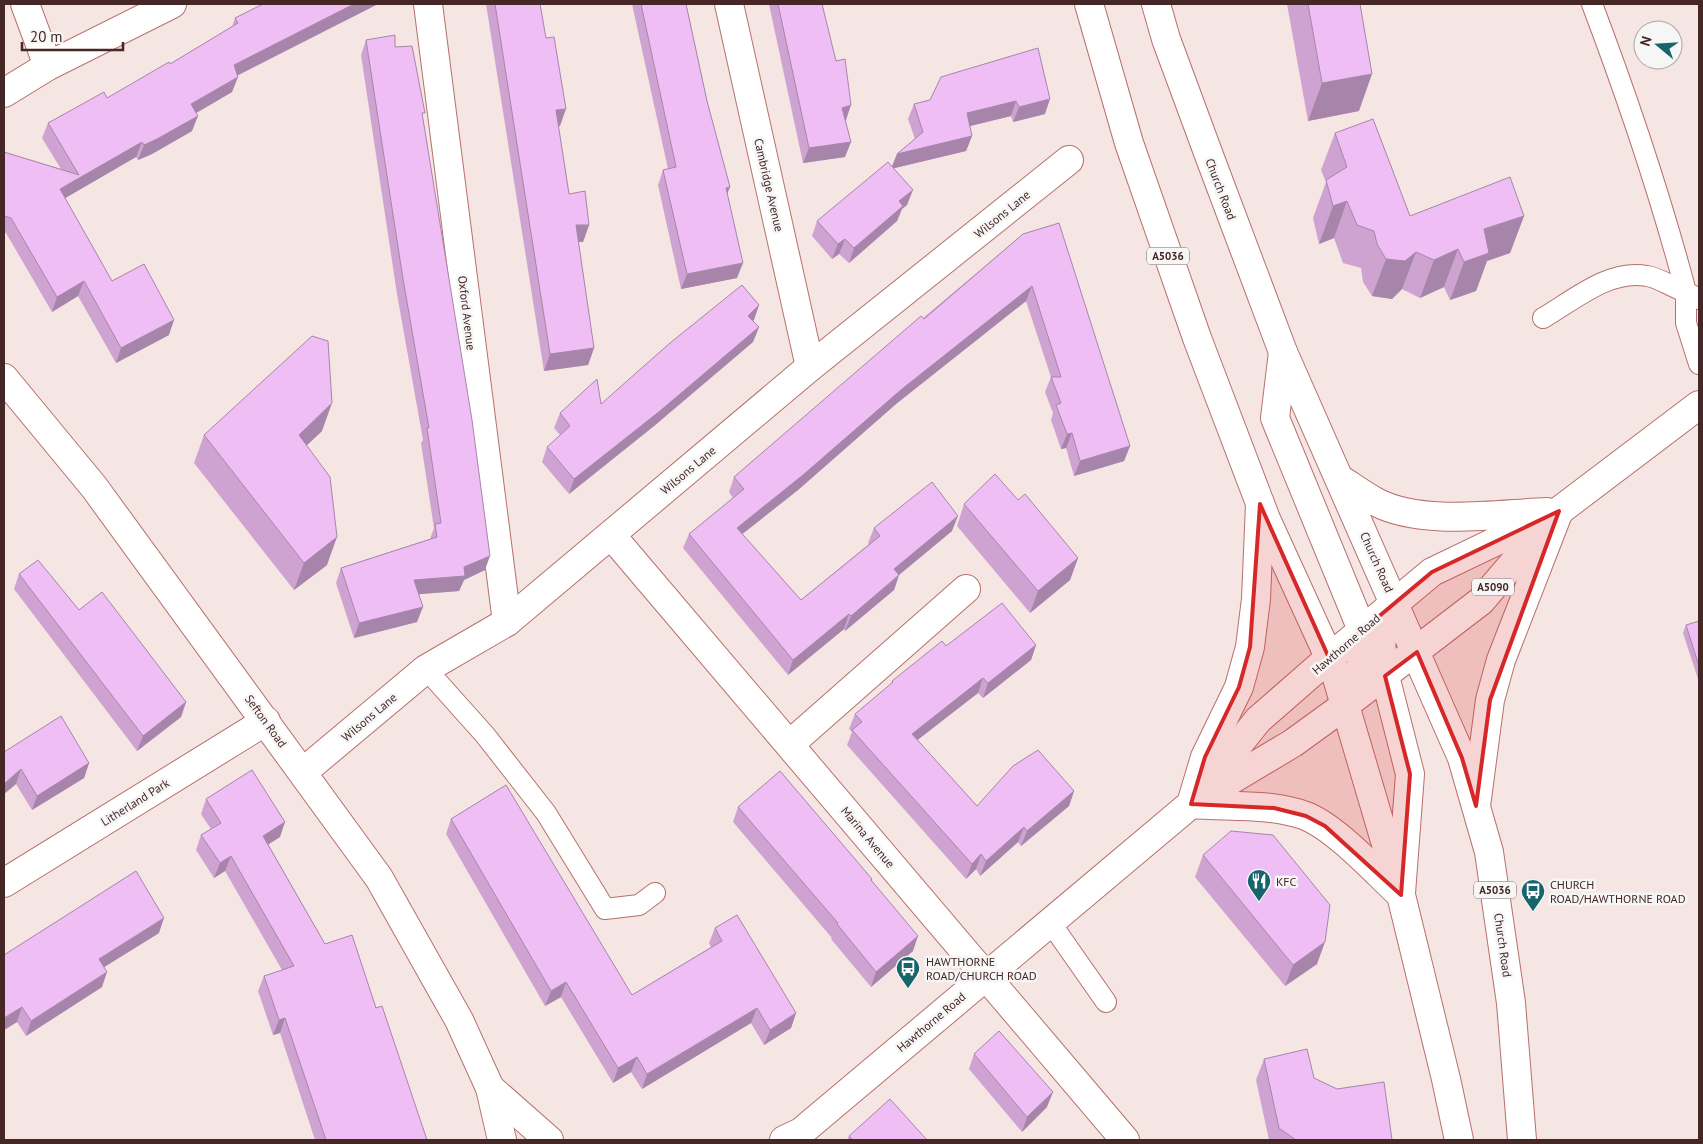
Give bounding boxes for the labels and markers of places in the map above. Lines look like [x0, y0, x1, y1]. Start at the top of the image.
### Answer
restaurant icon: KFC [1246, 868, 1272, 902]
place label: KFC [1276, 874, 1297, 889]
place label: CHURCH ROAD/HAWTHORNE ROAD [1550, 877, 1686, 906]
bus stop icon: CHURCH ROAD/HAWTHORNE ROAD [1520, 878, 1546, 912]
place label: HAWTHORNE ROAD/CHURCH ROAD [926, 954, 1037, 983]
bus stop icon: HAWTHORNE ROAD/CHURCH ROAD [895, 955, 921, 989]

